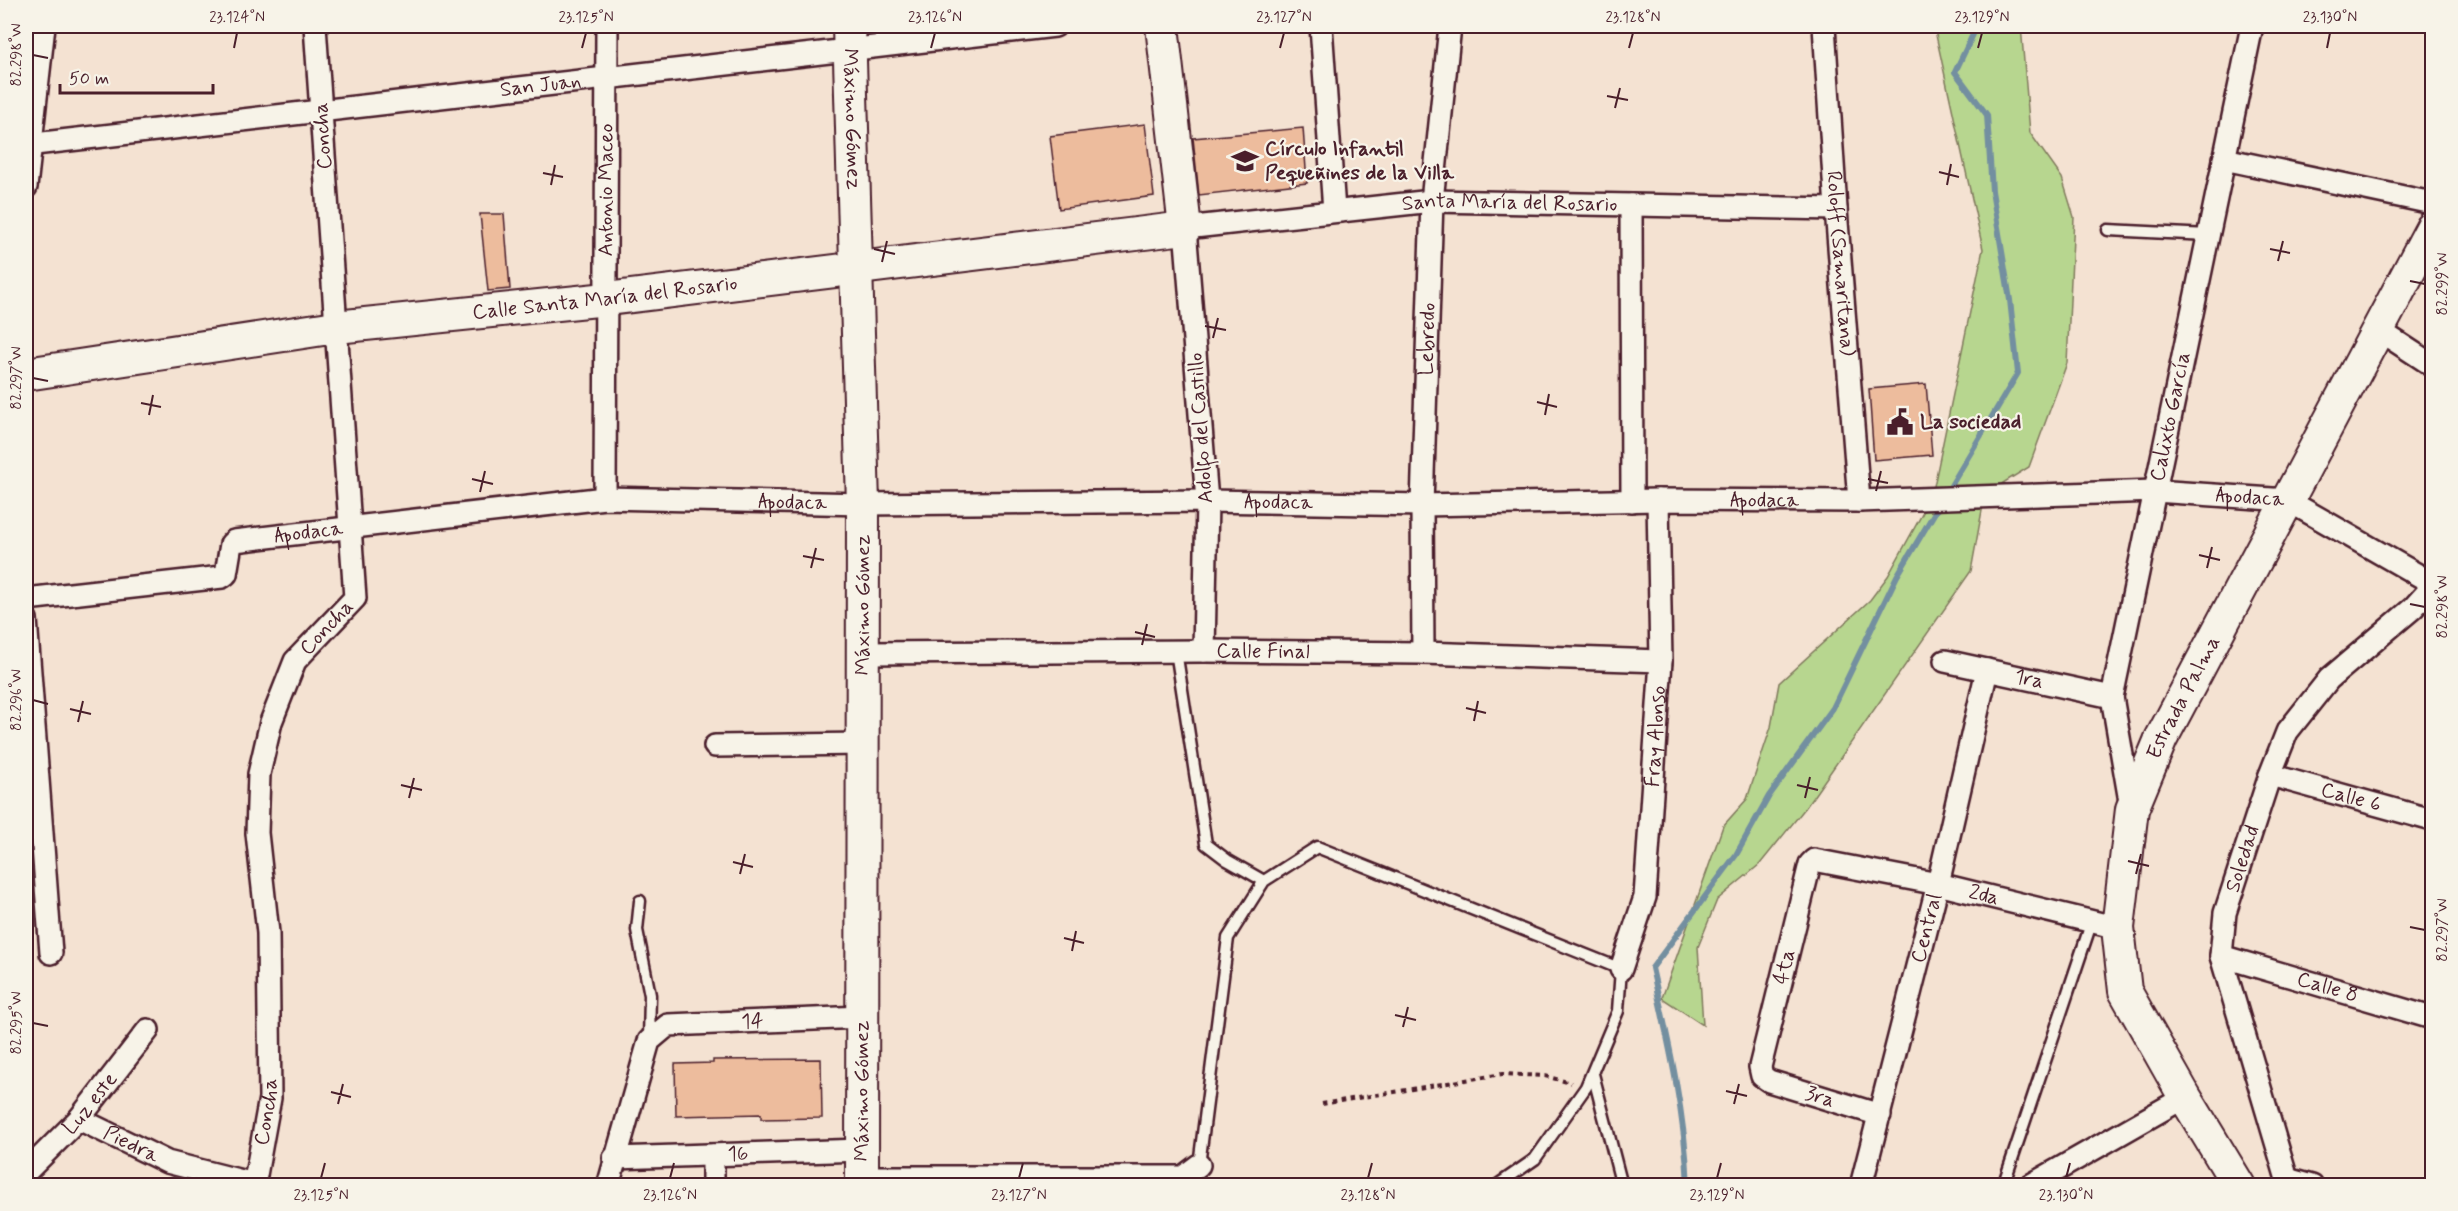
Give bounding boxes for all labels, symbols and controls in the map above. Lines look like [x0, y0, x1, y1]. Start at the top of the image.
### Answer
text: 23.124°N [209, 8, 265, 28]
text: 23.125°N [558, 8, 614, 28]
text: 23.126°N [908, 8, 962, 28]
text: 23.127°N [1256, 8, 1312, 28]
text: 23.128°N [1605, 8, 1661, 28]
text: 23.129°N [1955, 8, 2009, 28]
text: 23.130°N [2303, 8, 2357, 28]
text: 82.298°W [7, 24, 27, 86]
street label: Máximo Gómez [836, 48, 868, 190]
scale bar [60, 57, 213, 95]
text: 50 m [69, 67, 109, 91]
street label: San Juan [498, 67, 583, 104]
street label: Concha [307, 102, 339, 170]
street label: Antonio Maceo [592, 123, 621, 257]
place label: Círculo Infantil Pequeñines de la Villa [1265, 135, 1455, 187]
school or university icon: Círculo Infantil Pequeñines de la Villa [1230, 146, 1260, 176]
street label: Roloff (Samaritana) [1820, 170, 1862, 358]
street label: Santa María del Rosario [1400, 187, 1618, 219]
text: 82.299°W [2433, 253, 2453, 315]
street label: Calle Santa María del Rosario [471, 269, 739, 327]
street label: Lebredo [1412, 302, 1443, 376]
text: 82.297°W [7, 346, 27, 410]
street label: Calixto García [2143, 349, 2198, 484]
street label: Adolfo del Castillo [1182, 351, 1222, 504]
public building icon: La sociedad [1885, 407, 1915, 437]
place label: La sociedad [1920, 408, 2021, 436]
street label: Apodaca [2215, 481, 2286, 514]
street label: Apodaca [1730, 486, 1799, 515]
street label: Apodaca [758, 488, 828, 517]
street label: Apodaca [1244, 488, 1314, 517]
street label: Apodaca [273, 514, 345, 551]
street label: Máximo Gómez [849, 534, 877, 676]
text: 82.298°W [2433, 576, 2453, 638]
street label: Concha [293, 594, 360, 662]
street label: Estrada Palma [2140, 631, 2227, 763]
street label: Calle Final [1216, 637, 1310, 666]
street label: 1ra [2012, 662, 2046, 696]
text: 82.296°W [7, 669, 27, 731]
street label: Fray Alonso [1638, 685, 1673, 788]
street label: Calle 6 [2318, 776, 2384, 819]
street label: Soledad [2219, 822, 2267, 896]
street label: 2da [1966, 878, 2002, 912]
street label: Central [1904, 891, 1949, 966]
text: 82.297°W [2433, 898, 2453, 962]
street label: 4ta [1767, 947, 1802, 987]
street label: Calle 8 [2293, 965, 2362, 1010]
text: 82.295°W [7, 991, 27, 1055]
street label: 14 [741, 1007, 764, 1036]
street label: Máximo Gómez [848, 1020, 876, 1162]
street label: Luz este [57, 1066, 124, 1141]
street label: Concha [248, 1079, 285, 1148]
street label: 3ra [1802, 1079, 1838, 1115]
street label: Piedra [99, 1119, 164, 1170]
street label: 16 [727, 1140, 749, 1168]
text: 23.125°N [293, 1186, 349, 1206]
text: 23.126°N [643, 1186, 697, 1206]
text: 23.127°N [991, 1186, 1047, 1206]
text: 23.128°N [1340, 1186, 1396, 1206]
text: 23.129°N [1690, 1186, 1744, 1206]
text: 23.130°N [2039, 1186, 2093, 1206]

